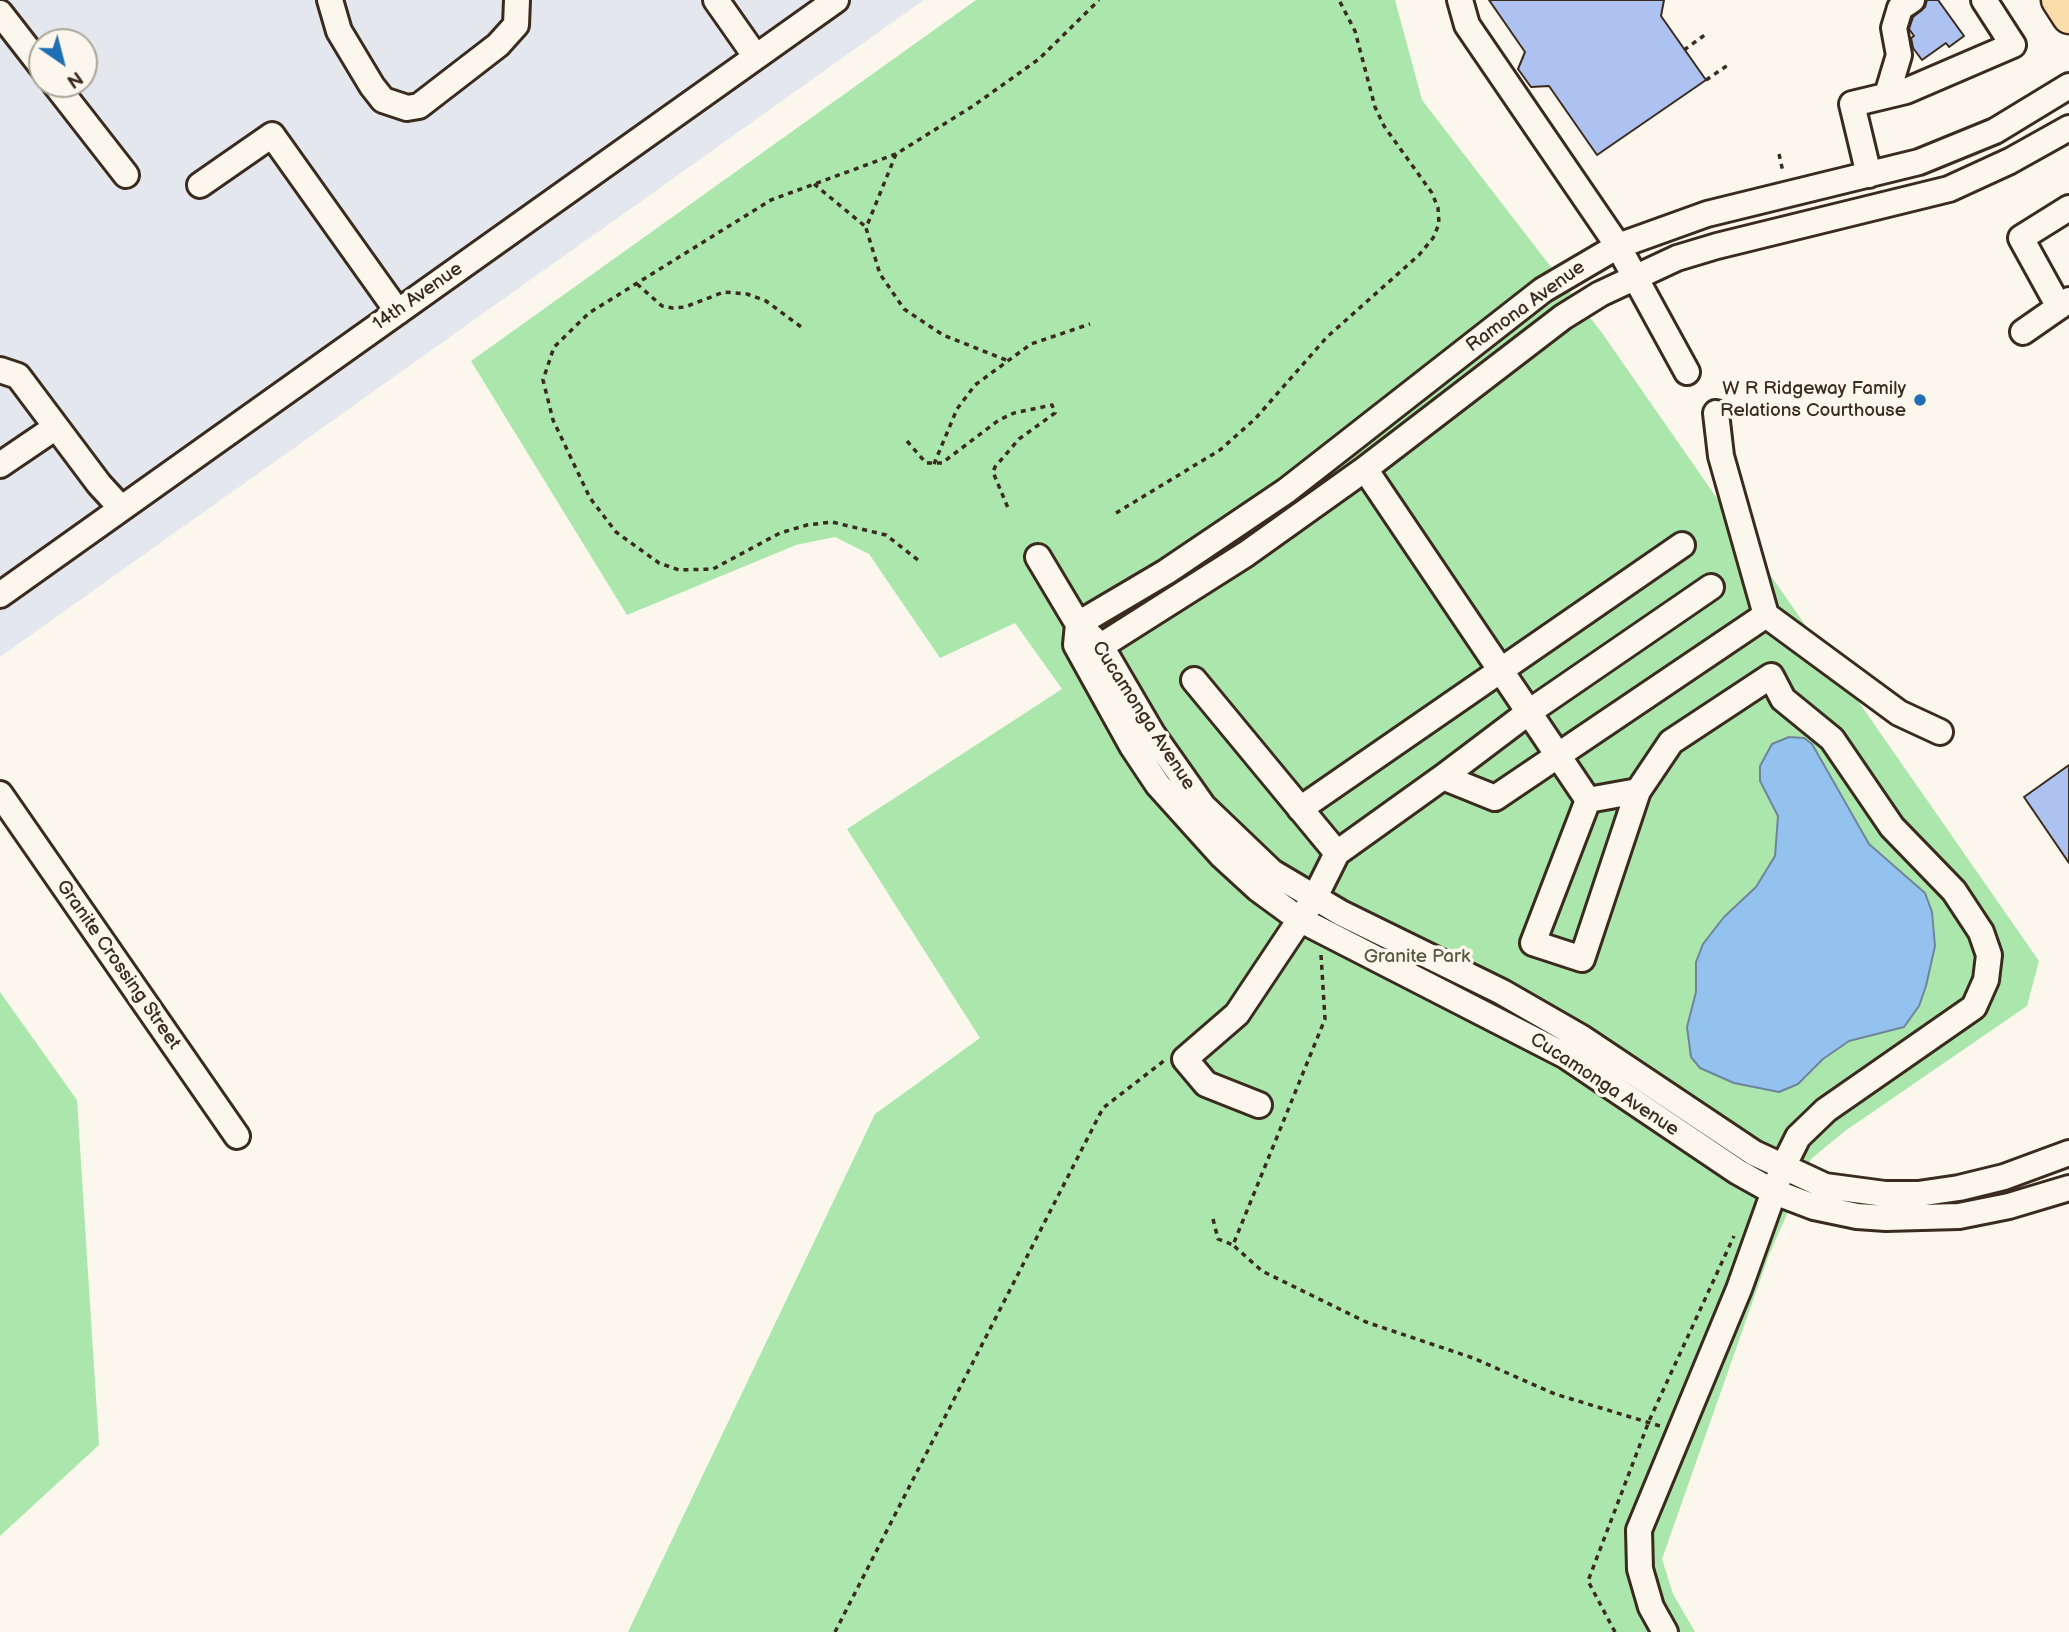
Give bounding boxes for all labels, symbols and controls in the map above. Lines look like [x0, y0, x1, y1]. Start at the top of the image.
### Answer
north arrow [28, 28, 98, 98]
text: N [62, 65, 87, 92]
street label: Ramona Avenue [1462, 256, 1590, 358]
street label: 14th Avenue [369, 258, 467, 336]
place label: W R Ridgeway Family Relations Courthouse [1720, 378, 1906, 422]
marker: W R Ridgeway Family Relations Courthouse [1912, 392, 1928, 408]
street label: Cucamonga Avenue [1086, 637, 1200, 795]
street label: Granite Crossing Street [51, 876, 185, 1054]
park label: Granite Park [1364, 946, 1470, 968]
street label: Cucamonga Avenue [1525, 1028, 1683, 1142]

